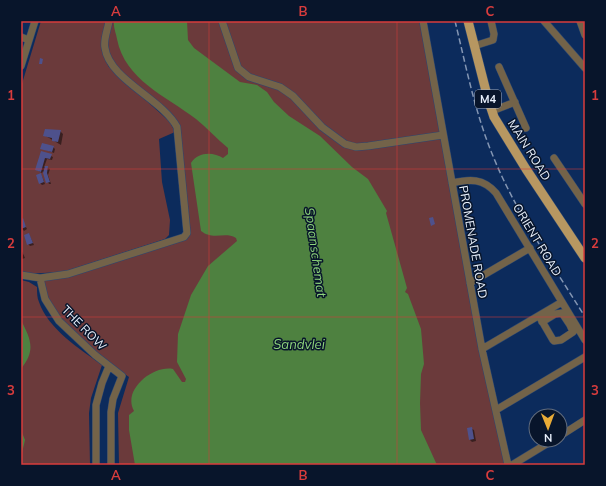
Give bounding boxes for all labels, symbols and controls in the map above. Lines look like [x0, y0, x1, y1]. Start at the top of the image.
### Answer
text: A [111, 3, 121, 19]
text: B [299, 3, 308, 19]
text: C [486, 3, 495, 19]
text: 1 [7, 87, 15, 103]
text: 1 [591, 87, 599, 103]
road number: M4 [475, 90, 501, 108]
street label: MAIN ROAD [505, 116, 554, 183]
street label: PROMENADE ROAD [456, 184, 491, 300]
street label: ORIENT ROAD [510, 201, 565, 279]
water label: Spaanschemat [302, 206, 330, 298]
text: 2 [7, 235, 15, 251]
text: 2 [591, 235, 599, 251]
street label: THE ROW [59, 302, 110, 353]
water label: Sandvlei [273, 336, 326, 352]
text: 3 [7, 382, 15, 398]
text: 3 [591, 382, 599, 398]
north arrow [528, 408, 568, 448]
text: N [544, 431, 552, 445]
text: A [111, 467, 121, 483]
text: B [299, 467, 308, 483]
text: C [486, 467, 495, 483]

